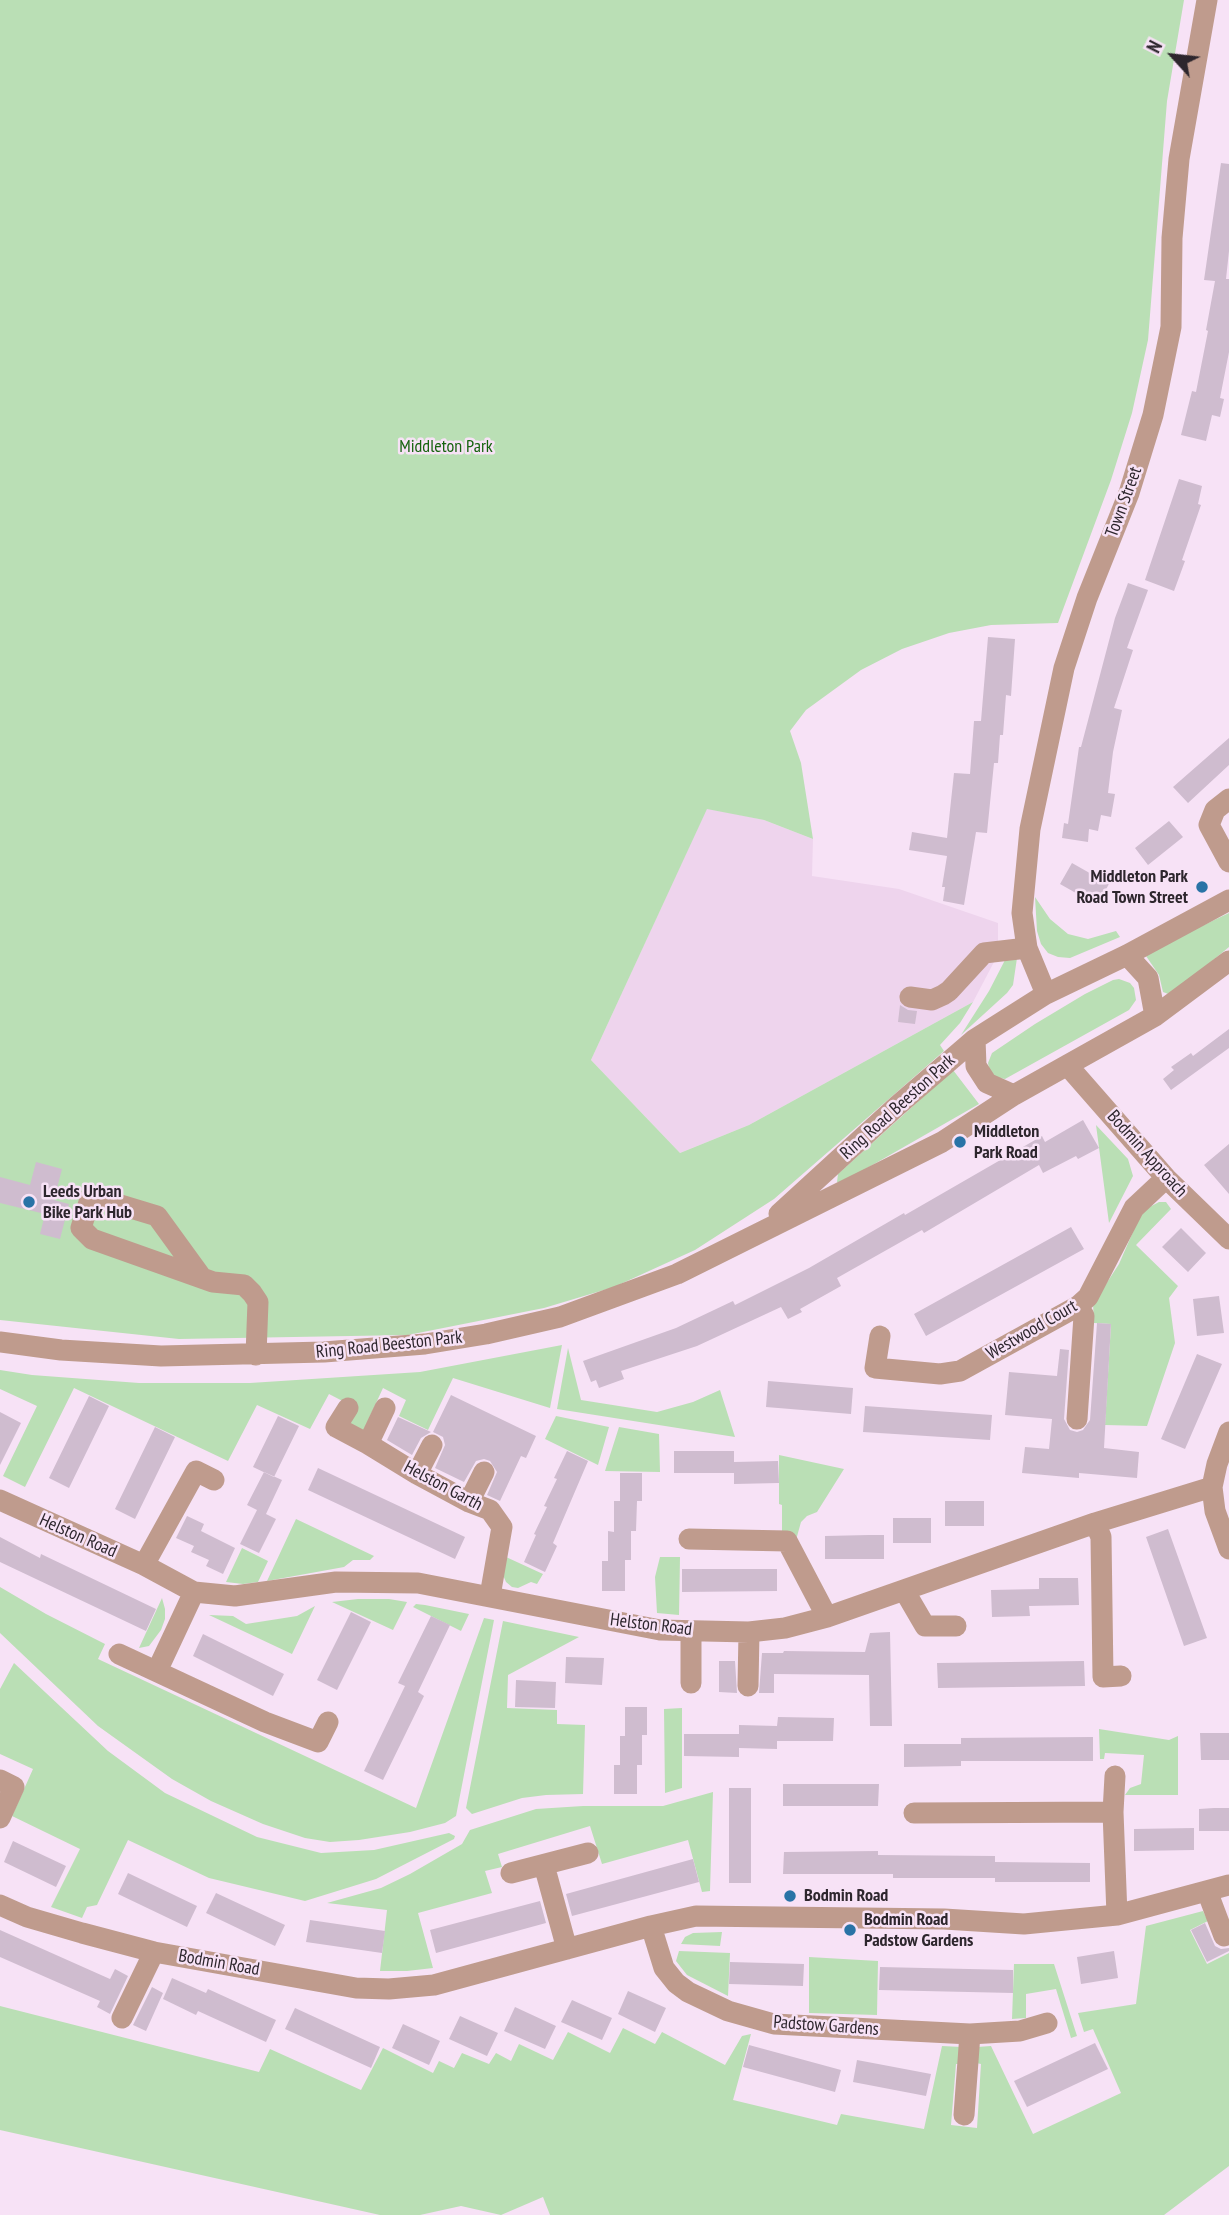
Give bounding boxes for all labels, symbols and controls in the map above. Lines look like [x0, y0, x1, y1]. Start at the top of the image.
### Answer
north arrow [1138, 21, 1208, 91]
text: N [1141, 36, 1167, 56]
park label: Middleton Park [399, 436, 493, 458]
street label: Town Street [1101, 464, 1147, 540]
place label: Middleton Park Road Town Street [1076, 866, 1188, 908]
marker: Middleton Park Road Town Street [1194, 879, 1210, 895]
street label: Ring Road Beeston Park [836, 1050, 960, 1164]
street label: Bodmin Approach [1102, 1106, 1192, 1202]
place label: Middleton Park Road [974, 1121, 1039, 1164]
marker: Middleton Park Road [952, 1134, 968, 1150]
place label: Leeds Urban Bike Park Hub [43, 1181, 132, 1224]
marker: Leeds Urban Bike Park Hub [21, 1194, 37, 1210]
street label: Westwood Court [983, 1295, 1081, 1365]
street label: Ring Road Beeston Park [315, 1327, 463, 1363]
street label: Helston Garth [400, 1456, 486, 1516]
street label: Helston Road [36, 1509, 120, 1563]
street label: Helston Road [609, 1609, 693, 1641]
place label: Bodmin Road [804, 1885, 888, 1907]
marker: Bodmin Road [782, 1888, 798, 1904]
place label: Bodmin Road Padstow Gardens [864, 1909, 973, 1952]
marker: Bodmin Road Padstow Gardens [842, 1922, 858, 1938]
street label: Bodmin Road [177, 1945, 261, 1981]
street label: Padstow Gardens [772, 2012, 880, 2040]

